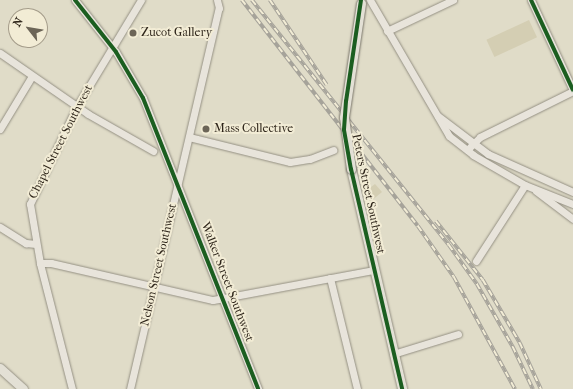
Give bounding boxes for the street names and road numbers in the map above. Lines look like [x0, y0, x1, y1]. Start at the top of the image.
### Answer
street label: Chapel Street Southwest [26, 83, 96, 201]
street label: Peters Street Southwest [348, 133, 388, 255]
street label: Nelson Street Southwest [138, 202, 180, 328]
street label: Walker Street Southwest [198, 220, 256, 344]

